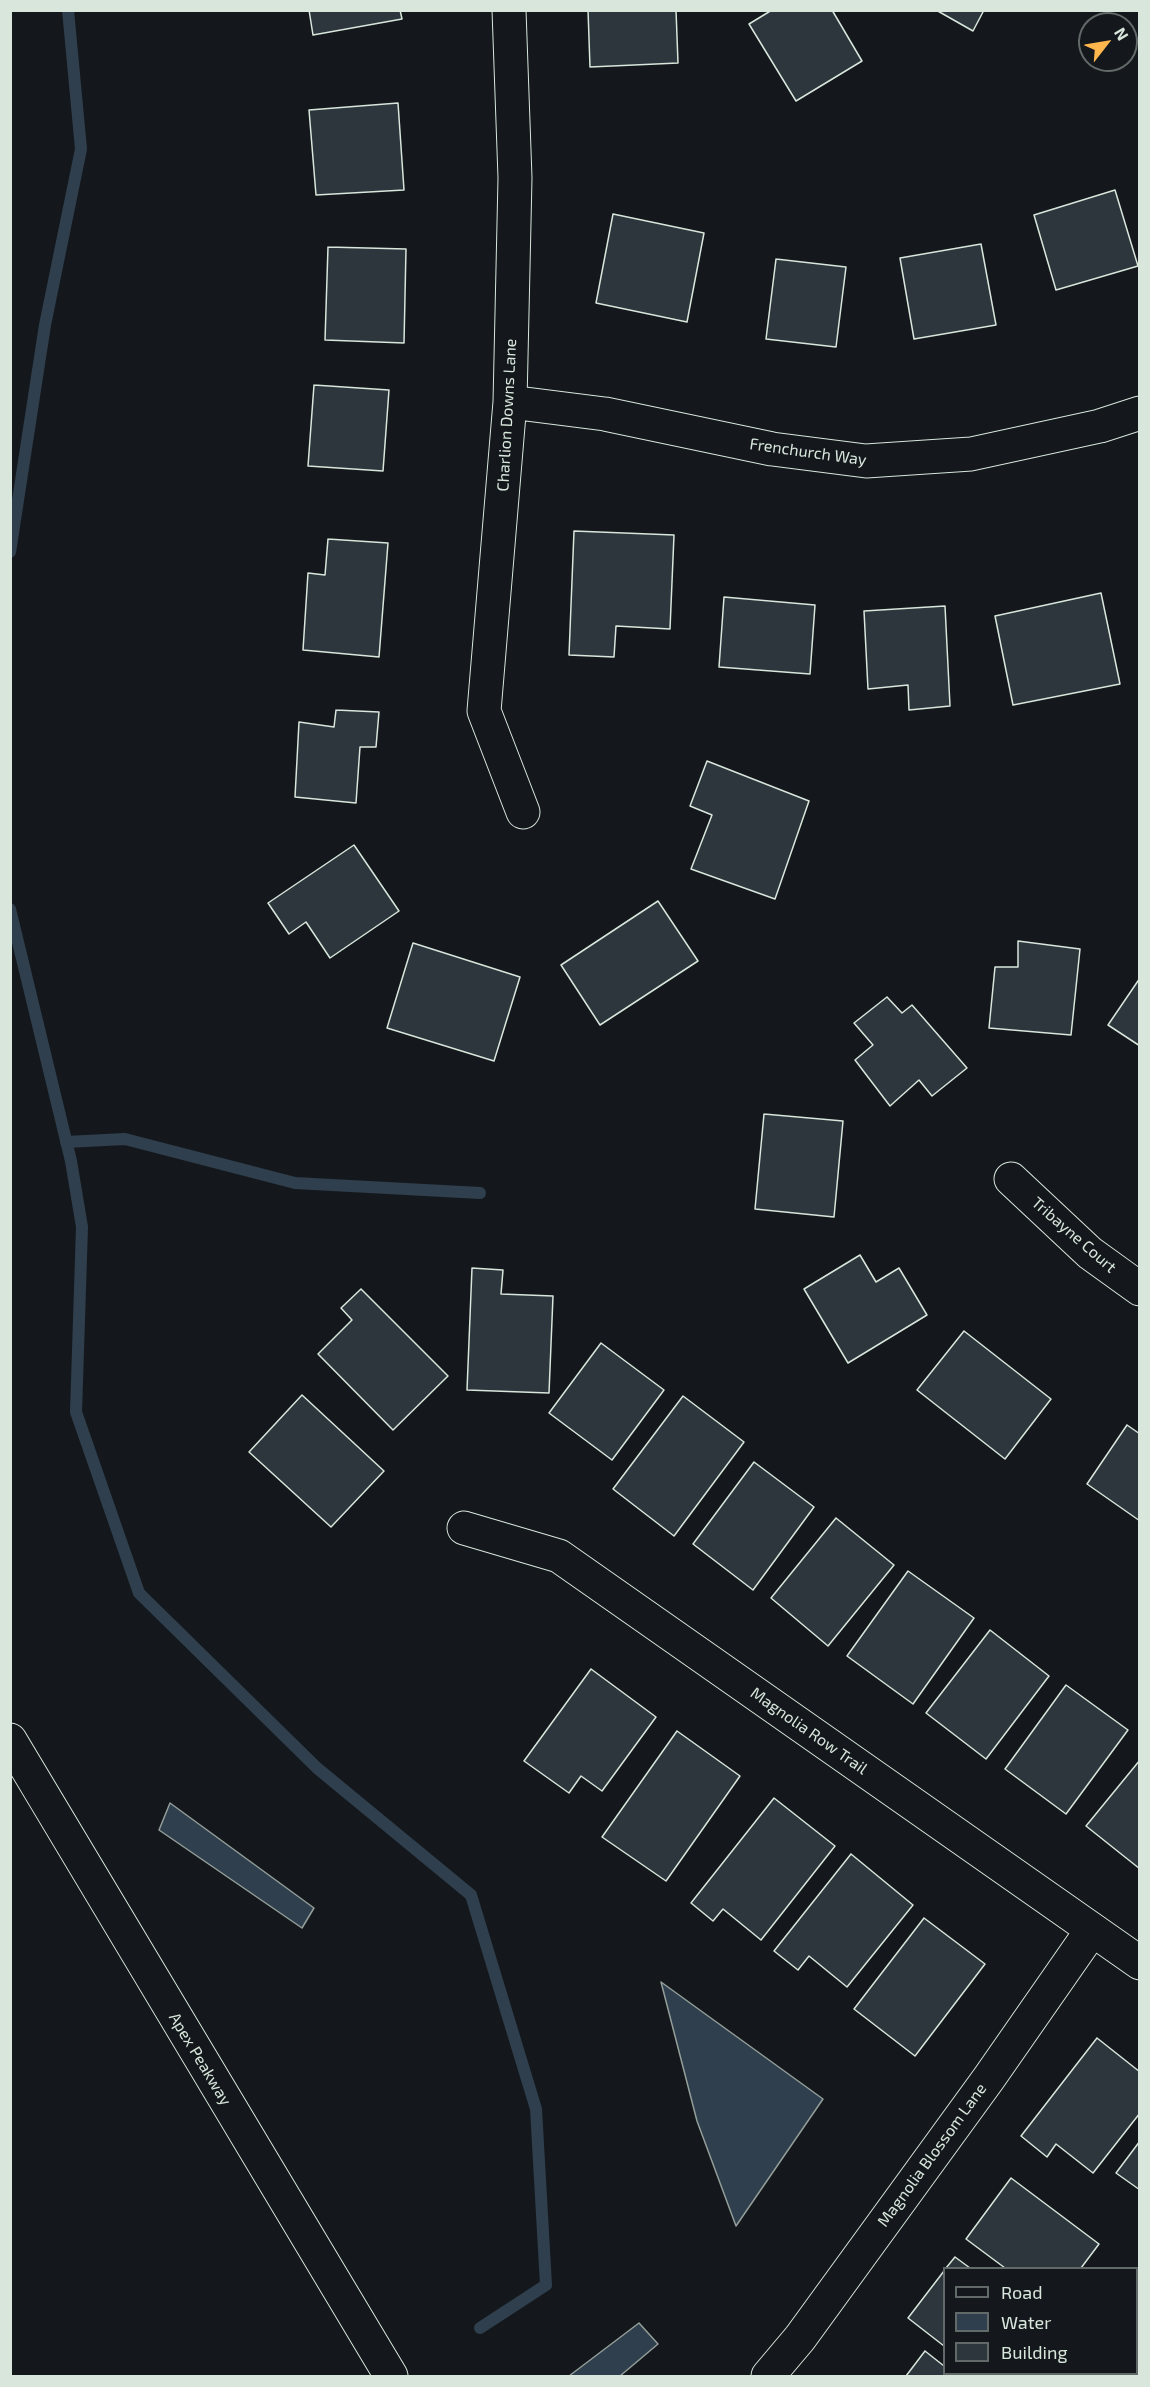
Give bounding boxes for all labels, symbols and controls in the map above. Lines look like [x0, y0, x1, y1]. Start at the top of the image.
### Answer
north arrow [1078, 12, 1138, 72]
text: N [1111, 24, 1133, 43]
street label: Charlion Downs Lane [493, 338, 521, 492]
street label: Frenchurch Way [748, 434, 868, 470]
street label: Tribayne Court [1028, 1193, 1120, 1277]
street label: Magnolia Row Trail [747, 1683, 871, 1779]
street label: Apex Peakway [165, 2009, 235, 2109]
street label: Magnolia Blossom Lane [873, 2079, 991, 2231]
legend [943, 2267, 1138, 2375]
text: Road [1001, 2281, 1042, 2303]
text: Water [1001, 2311, 1051, 2333]
text: Building [1001, 2341, 1068, 2363]

